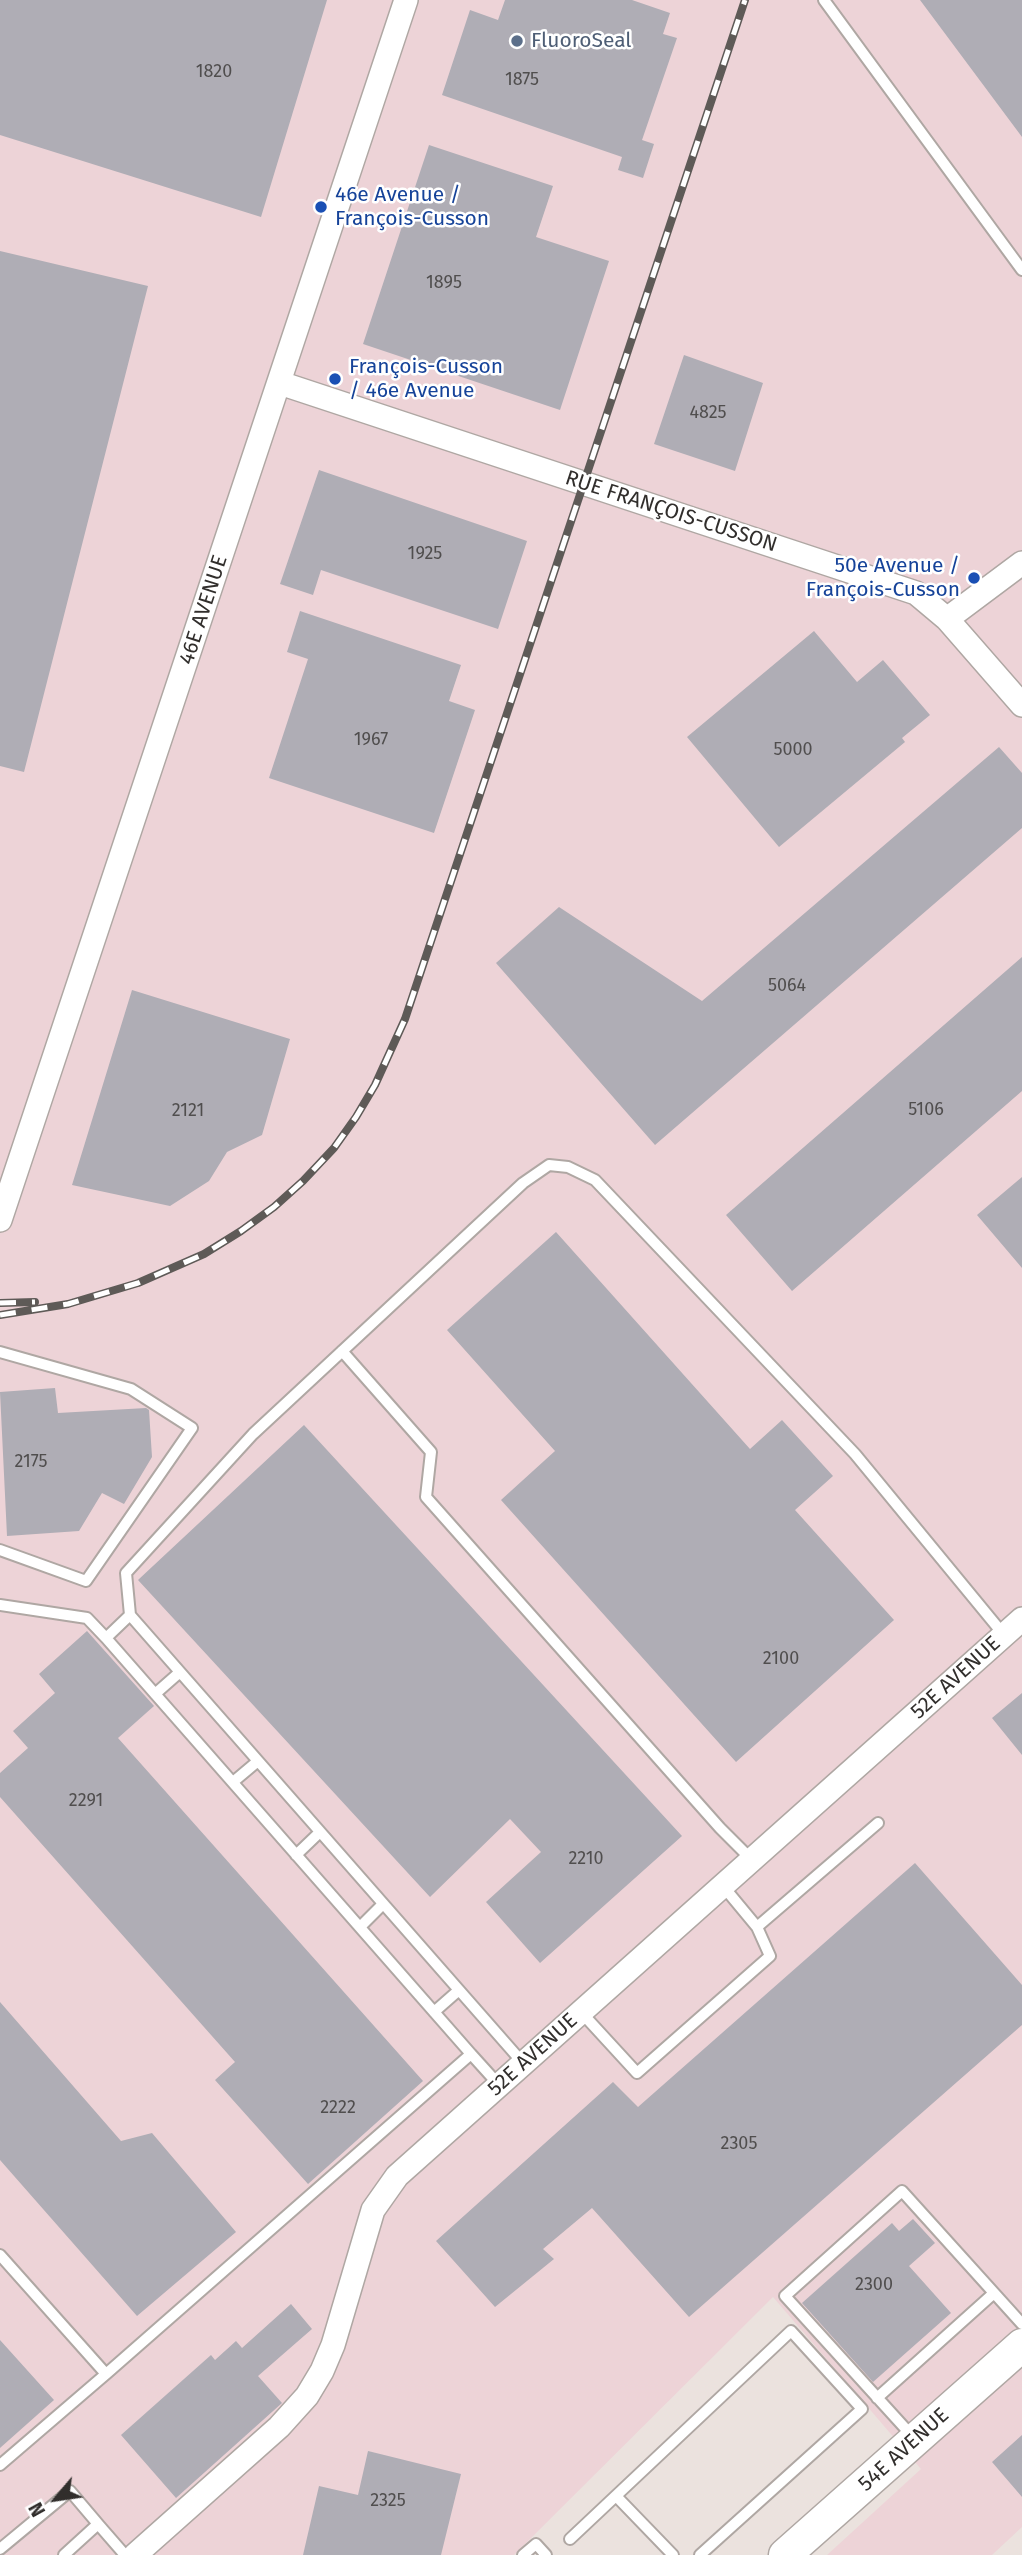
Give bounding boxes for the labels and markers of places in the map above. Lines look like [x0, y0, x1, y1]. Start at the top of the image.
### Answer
place label: FluoroSeal [531, 28, 632, 54]
marker: FluoroSeal [509, 33, 525, 49]
place label: 46e Avenue / François-Cusson [335, 182, 489, 232]
marker: 46e Avenue / François-Cusson [313, 199, 329, 215]
place label: François-Cusson / 46e Avenue [349, 354, 503, 404]
marker: François-Cusson / 46e Avenue [327, 371, 343, 387]
place label: 50e Avenue / François-Cusson [806, 553, 960, 603]
marker: 50e Avenue / François-Cusson [966, 570, 982, 586]

